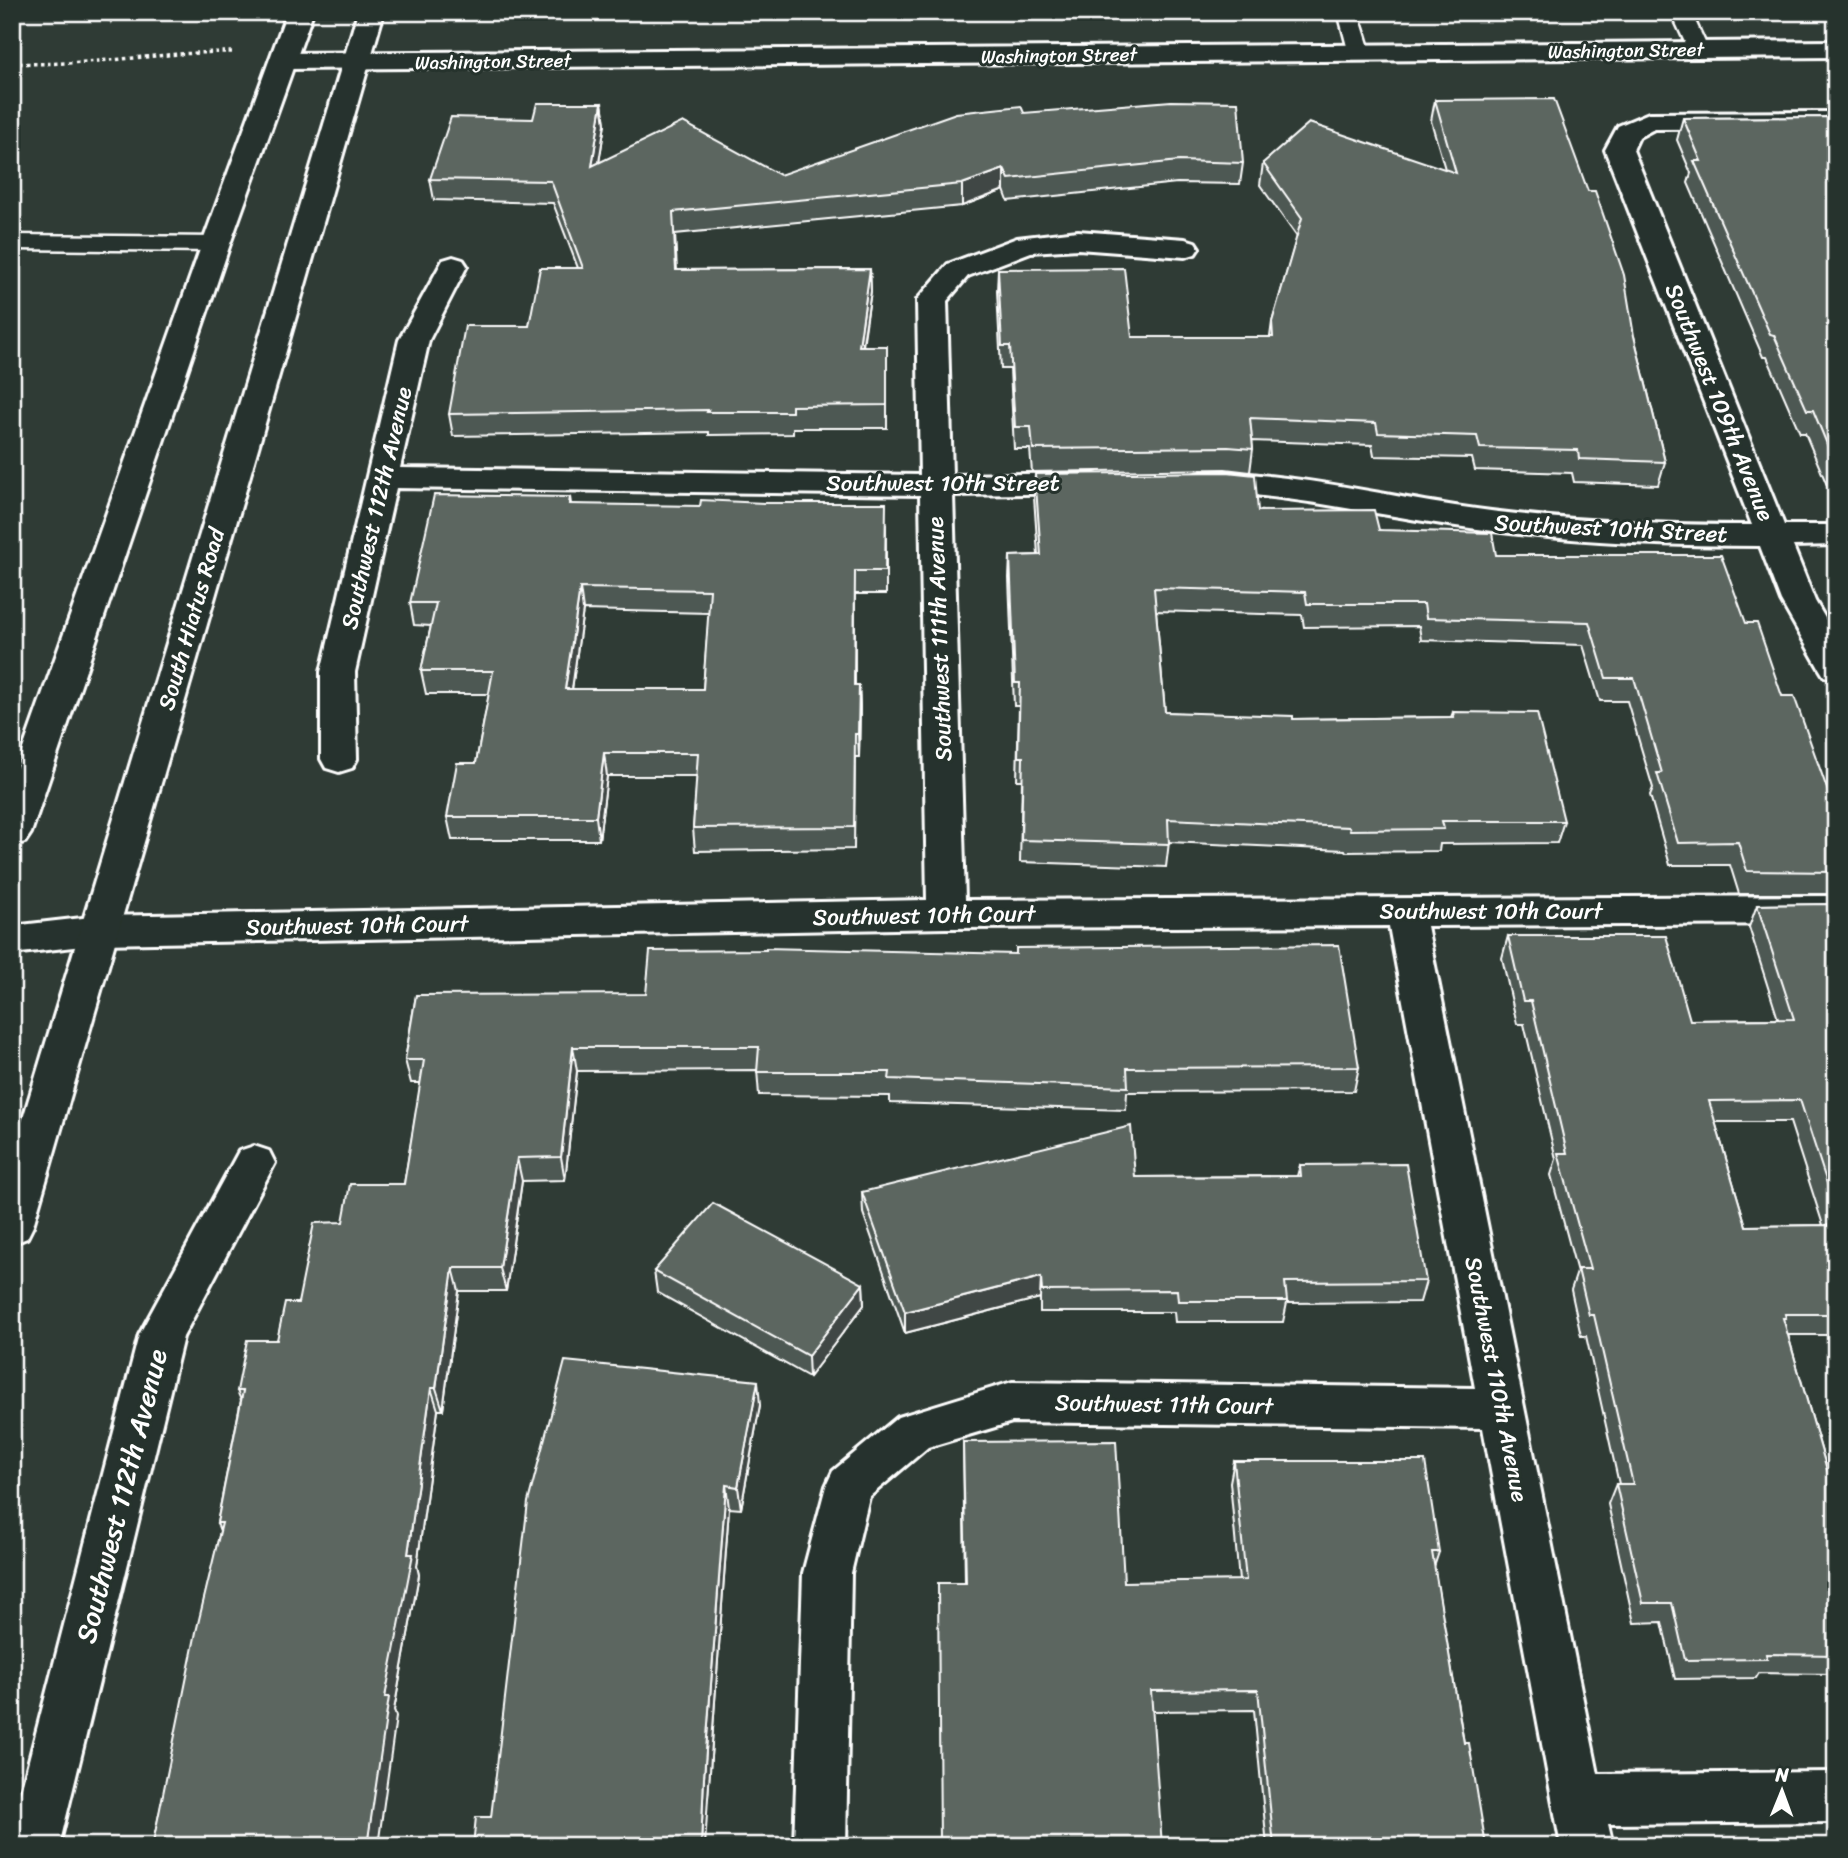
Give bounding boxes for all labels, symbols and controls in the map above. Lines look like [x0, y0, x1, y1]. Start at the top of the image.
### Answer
street label: Washington Street [1548, 33, 1706, 68]
street label: Washington Street [981, 38, 1139, 73]
street label: Washington Street [415, 44, 573, 79]
street label: Southwest 109th Avenue [1653, 277, 1786, 527]
street label: Southwest 112th Avenue [329, 383, 424, 634]
street label: Southwest 10th Street [826, 463, 1060, 504]
street label: Southwest 10th Street [1493, 502, 1729, 555]
street label: Southwest 111th Avenue [915, 516, 964, 762]
street label: South Hiatus Road [146, 521, 238, 715]
street label: Southwest 10th Court [1380, 891, 1604, 932]
street label: Southwest 10th Court [812, 893, 1038, 938]
street label: Southwest 10th Court [245, 903, 471, 948]
street label: Southwest 110th Avenue [1453, 1253, 1540, 1505]
street label: Southwest 112th Avenue [61, 1344, 182, 1649]
street label: Southwest 11th Court [1055, 1382, 1275, 1427]
north arrow [1746, 1756, 1816, 1826]
text: N [1774, 1758, 1790, 1791]

